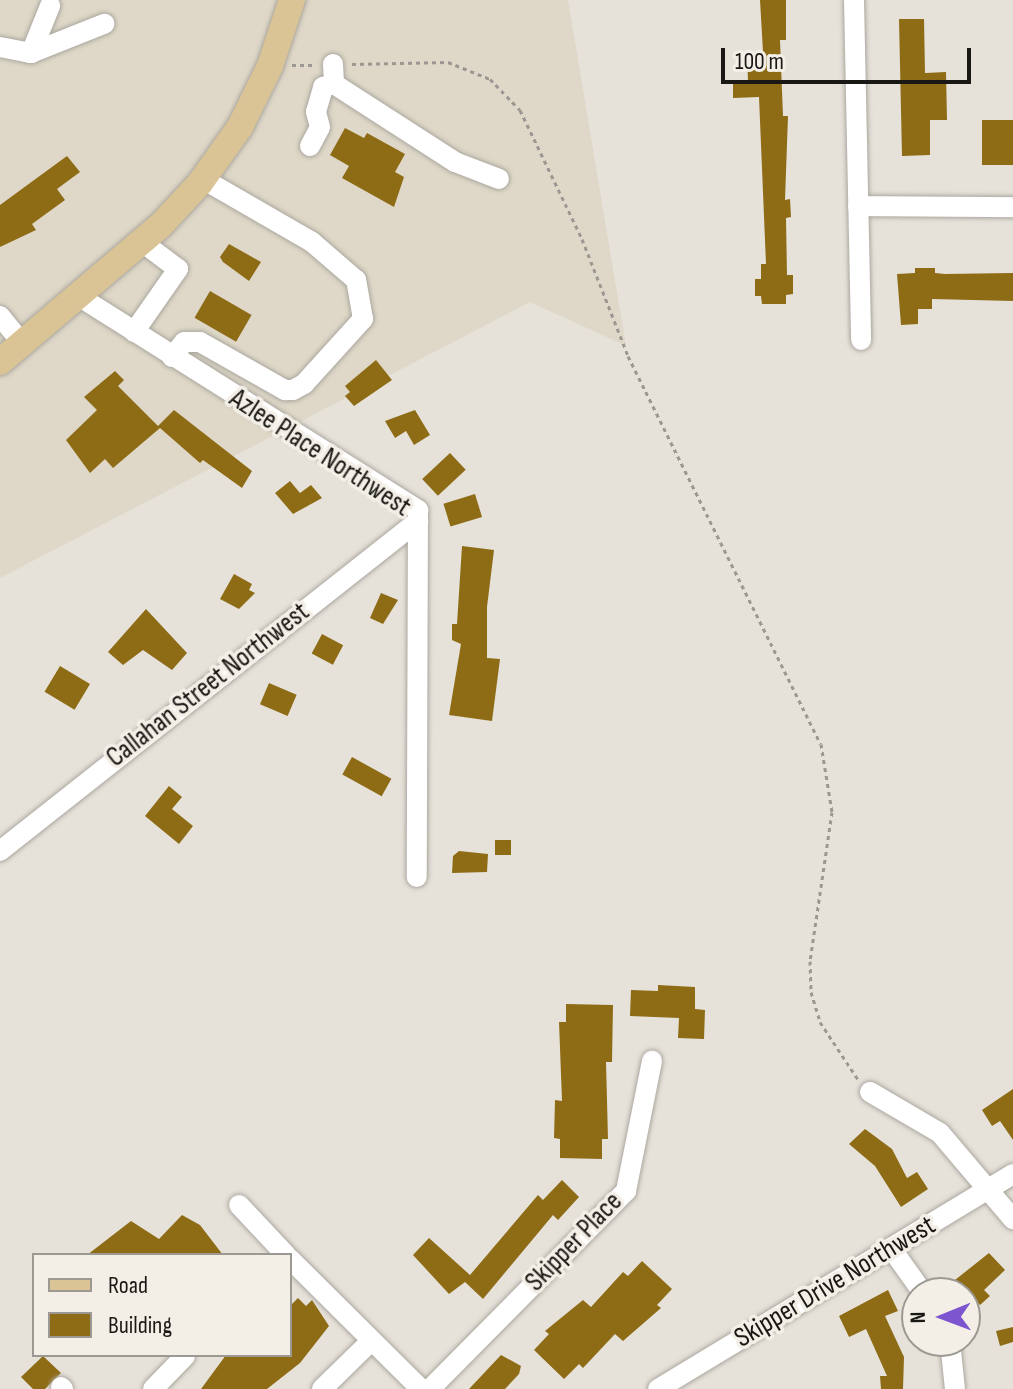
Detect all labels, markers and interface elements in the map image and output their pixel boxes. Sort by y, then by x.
scale bar [725,32,975,82]
text: 100 m [735,47,784,76]
street label: Azlee Place Northwest [223,382,417,524]
street label: Callahan Street Northwest [100,595,316,775]
street label: Skipper Place [519,1185,629,1299]
street label: Skipper Drive Northwest [728,1209,942,1355]
legend [32,1253,292,1357]
text: Road [108,1271,148,1300]
north arrow [901,1277,981,1357]
text: Building [108,1311,172,1340]

